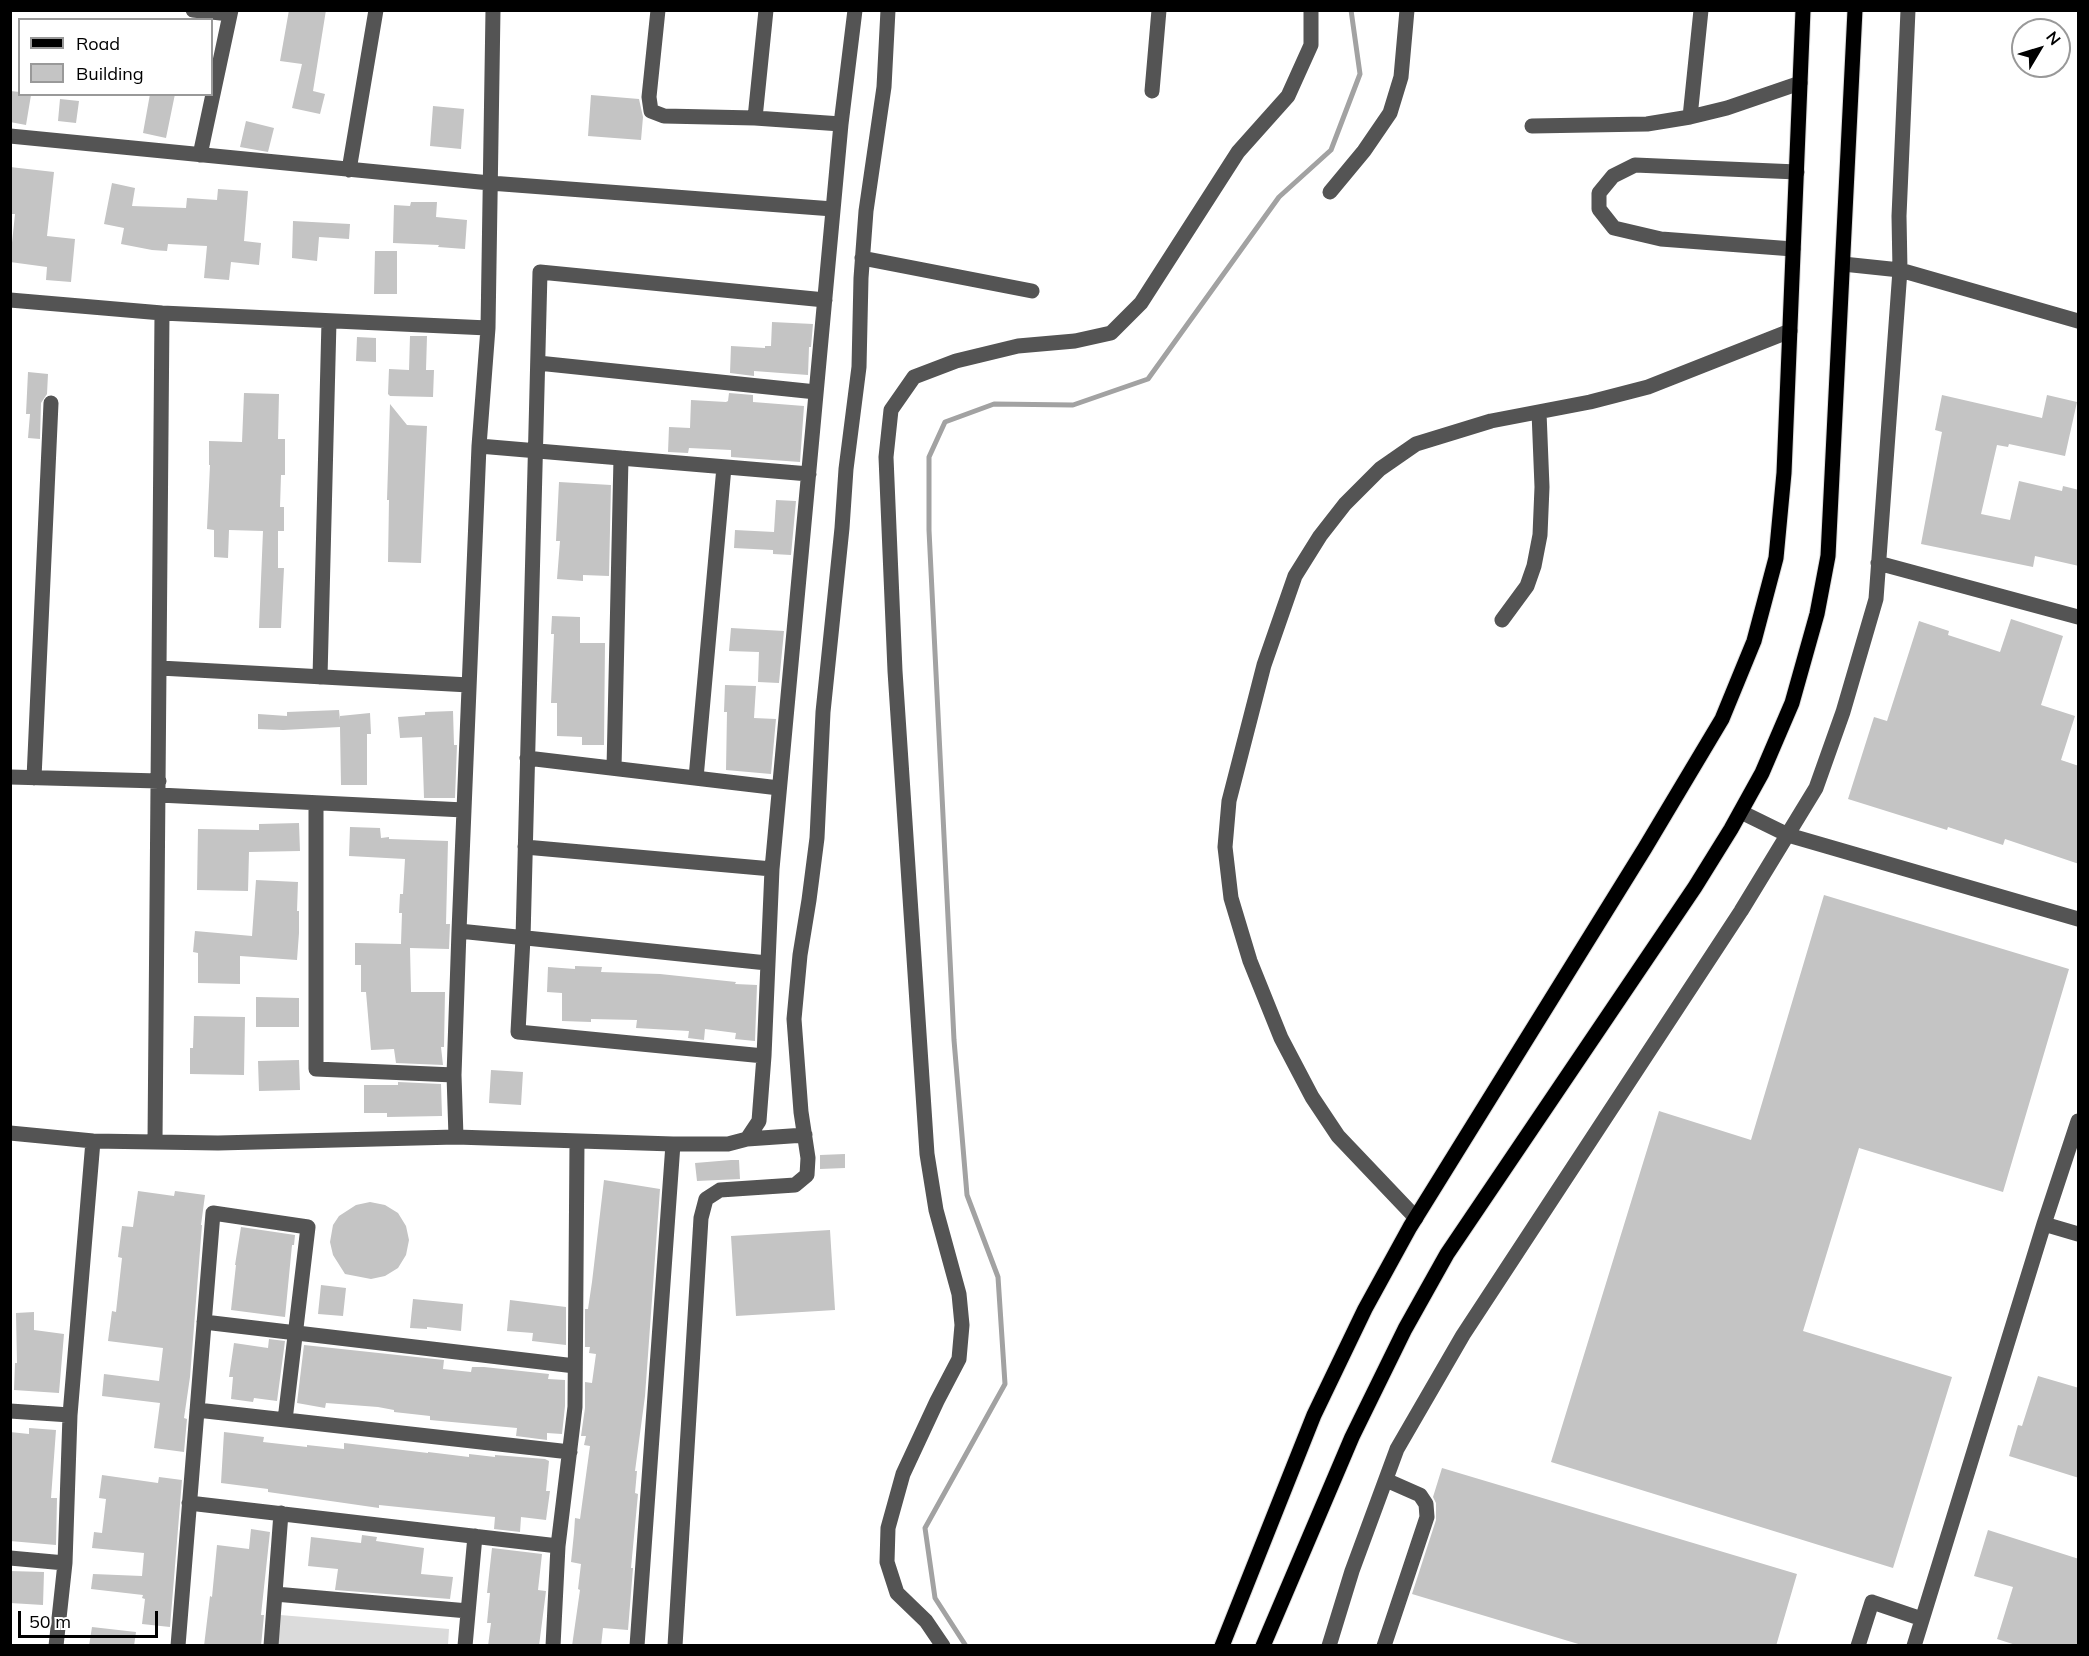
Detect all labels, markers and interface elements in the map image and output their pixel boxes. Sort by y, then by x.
legend [18,18,213,96]
north arrow [2011,18,2071,78]
text: N [2042,27,2065,49]
text: Road [76,32,120,55]
text: Building [76,62,144,85]
scale bar [21,1599,160,1637]
text: 50 m [29,1610,71,1633]

